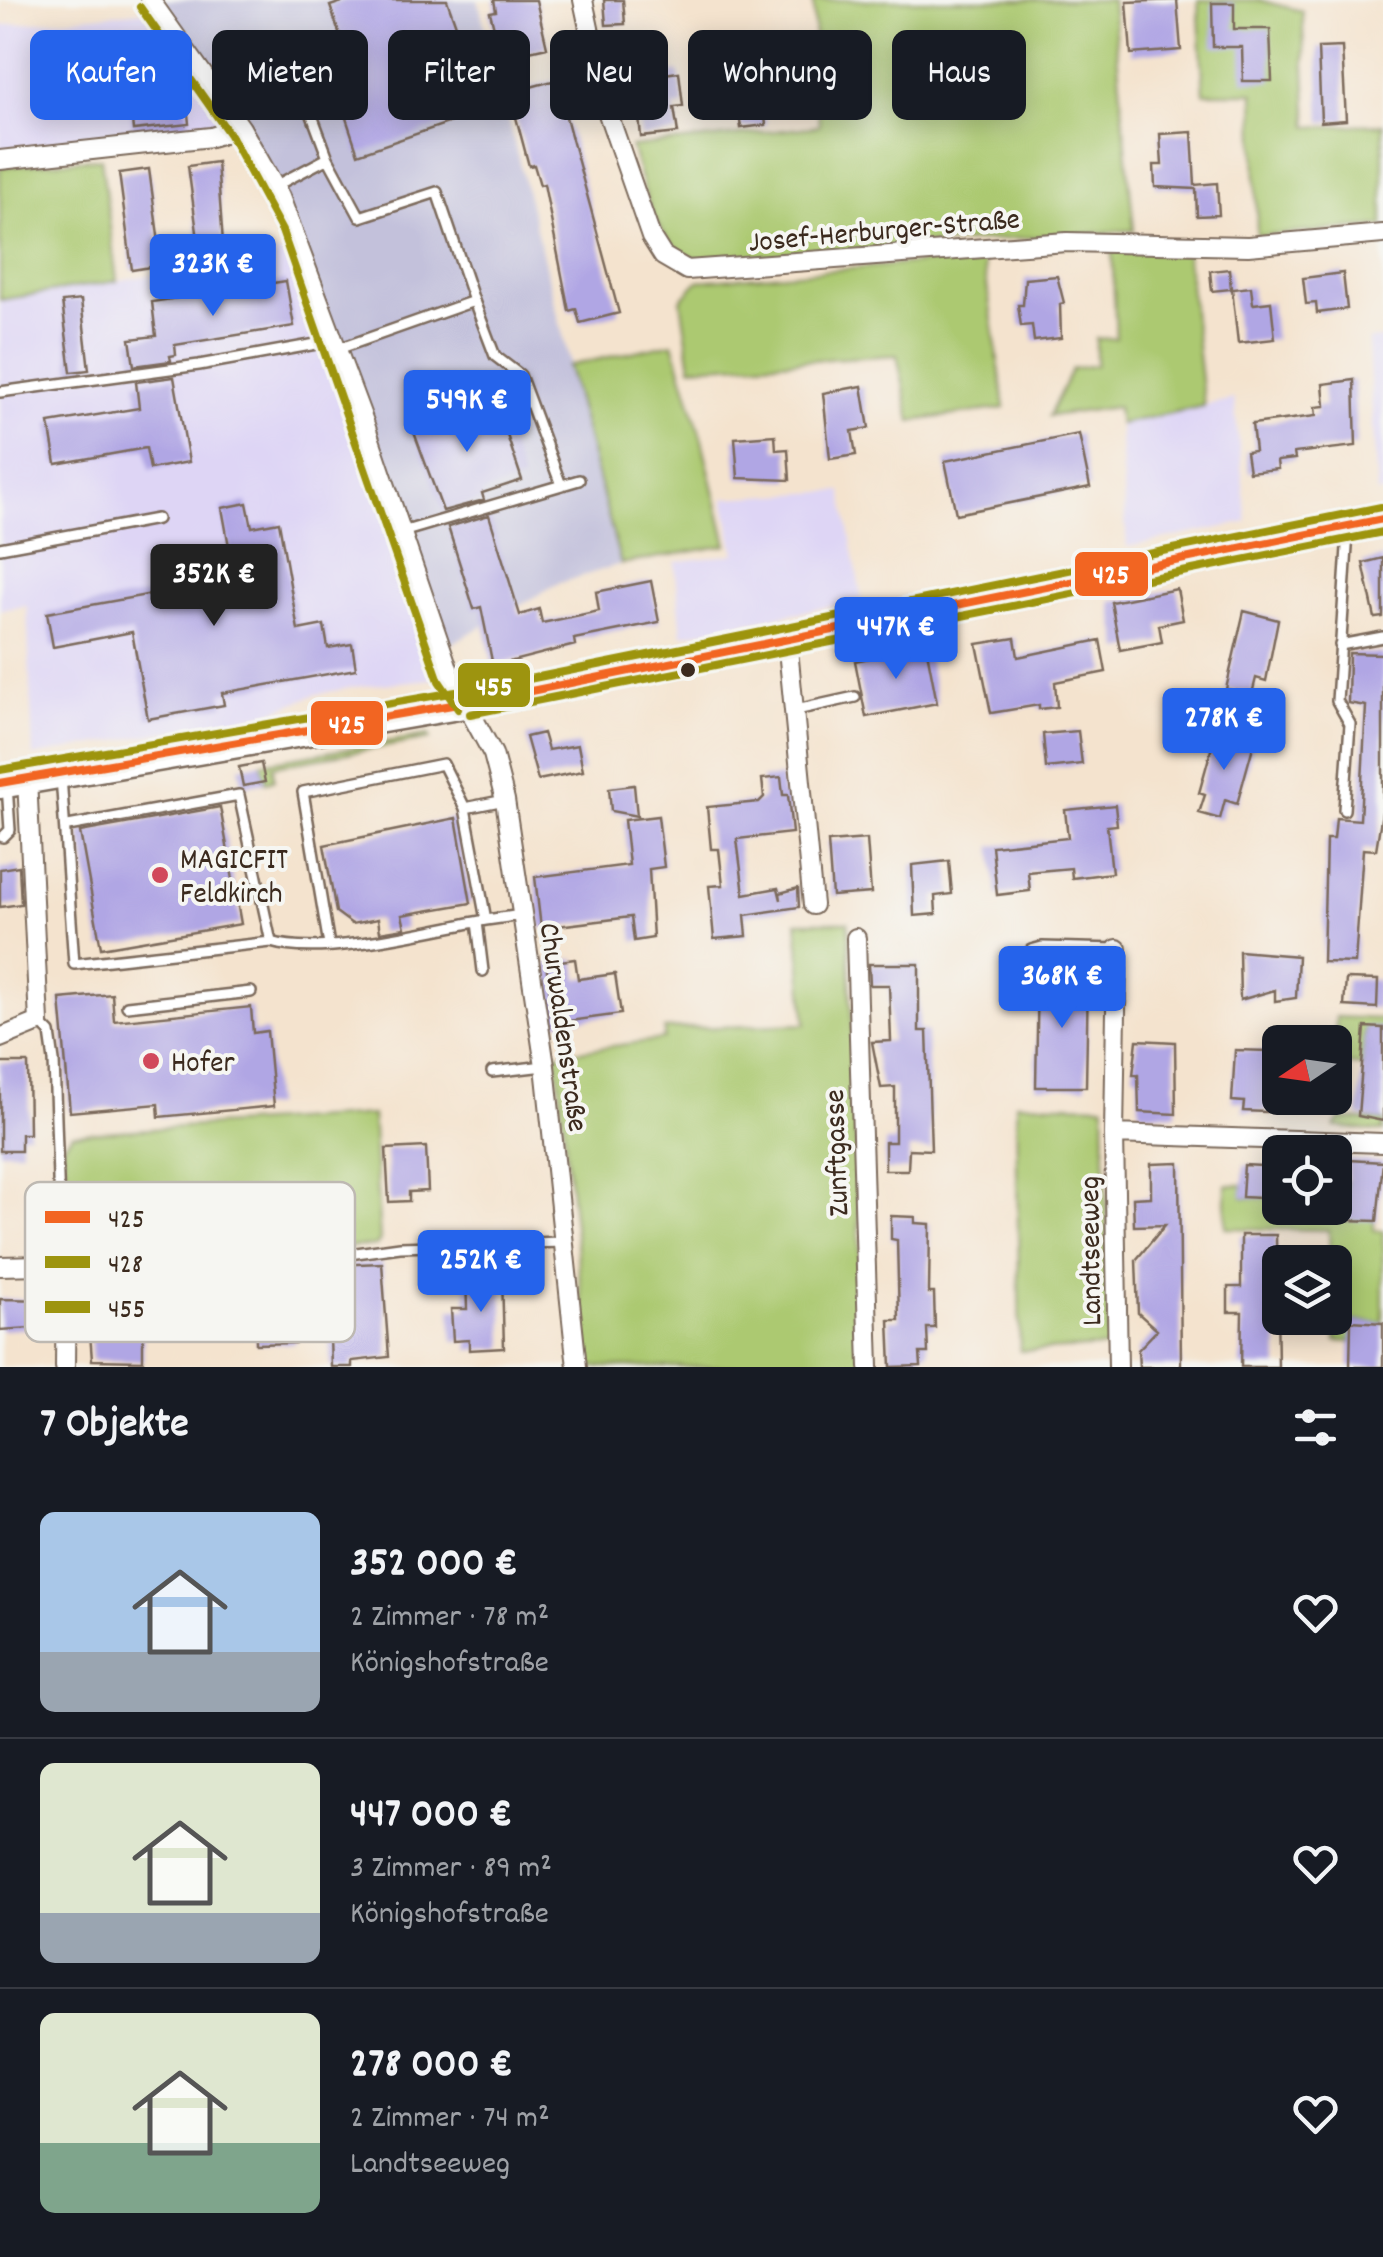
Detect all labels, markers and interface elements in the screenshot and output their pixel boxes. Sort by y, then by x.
chip: Kaufen [30,30,192,120]
chip: Mieten [212,30,368,120]
chip: Filter [388,30,530,120]
chip: Neu [550,30,668,120]
chip: Wohnung [688,30,872,120]
chip: Haus [892,30,1026,120]
street label: Josef-Herburger-Straße [747,200,1022,267]
pin: 323K € [132,234,294,319]
text: 323K € [172,243,254,289]
pin: 549K € [386,370,548,455]
text: 549K € [426,379,508,425]
pin: 352K € [133,544,295,629]
line badge: 425 [1073,550,1150,598]
text: 352K € [173,553,255,599]
text: 425 [1093,558,1129,598]
pin: 447K € [815,597,977,682]
text: 447K € [857,606,935,652]
unlabelled marker [678,660,698,680]
line badge: 455 [456,661,532,709]
text: 455 [475,670,513,710]
pin: 278K € [1143,688,1305,773]
text: 278K € [1184,697,1264,743]
line badge: 425 [309,699,385,747]
text: 425 [329,708,365,748]
place label: MAGICFIT Feldkirch [180,841,288,918]
marker: MAGICFIT Feldkirch [149,864,171,886]
street label: Churwaldenstraße [525,920,596,1135]
pin: 368K € [981,946,1143,1031]
text: 368K € [1021,955,1103,1001]
north arrow [1262,1025,1352,1115]
map controls [1262,1025,1352,1335]
place label: Hofer [171,1044,235,1087]
marker: Hofer [140,1050,162,1072]
street label: Zunftgasse [816,1088,863,1217]
button: locate [1262,1135,1352,1225]
street label: Landtseeweg [1071,1176,1116,1326]
legend [25,1182,355,1342]
text: 425 [108,1202,145,1242]
pin: 252K € [400,1230,562,1315]
text: 252K € [440,1239,522,1285]
button: layers [1262,1245,1352,1335]
text: 428 [108,1247,143,1287]
text: 455 [108,1292,146,1332]
text: 7 Objekte [40,1397,189,1457]
icon: filters [1288,1400,1343,1455]
text: 352 000 € [350,1536,518,1596]
icon: home [120,1552,240,1672]
icon: heart [1288,1585,1343,1640]
text: 2 Zimmer · 78 m² [350,1596,549,1642]
text: Königshofstraße [350,1642,549,1688]
text: 447 000 € [350,1787,512,1847]
icon: home [120,1803,240,1923]
icon: heart [1288,1836,1343,1891]
text: 3 Zimmer · 89 m² [350,1847,552,1893]
text: Königshofstraße [350,1893,549,1939]
text: 278 000 € [350,2037,513,2097]
icon: home [120,2053,240,2173]
icon: heart [1288,2086,1343,2141]
text: 2 Zimmer · 74 m² [350,2097,550,2143]
text: Landtseeweg [350,2143,510,2189]

